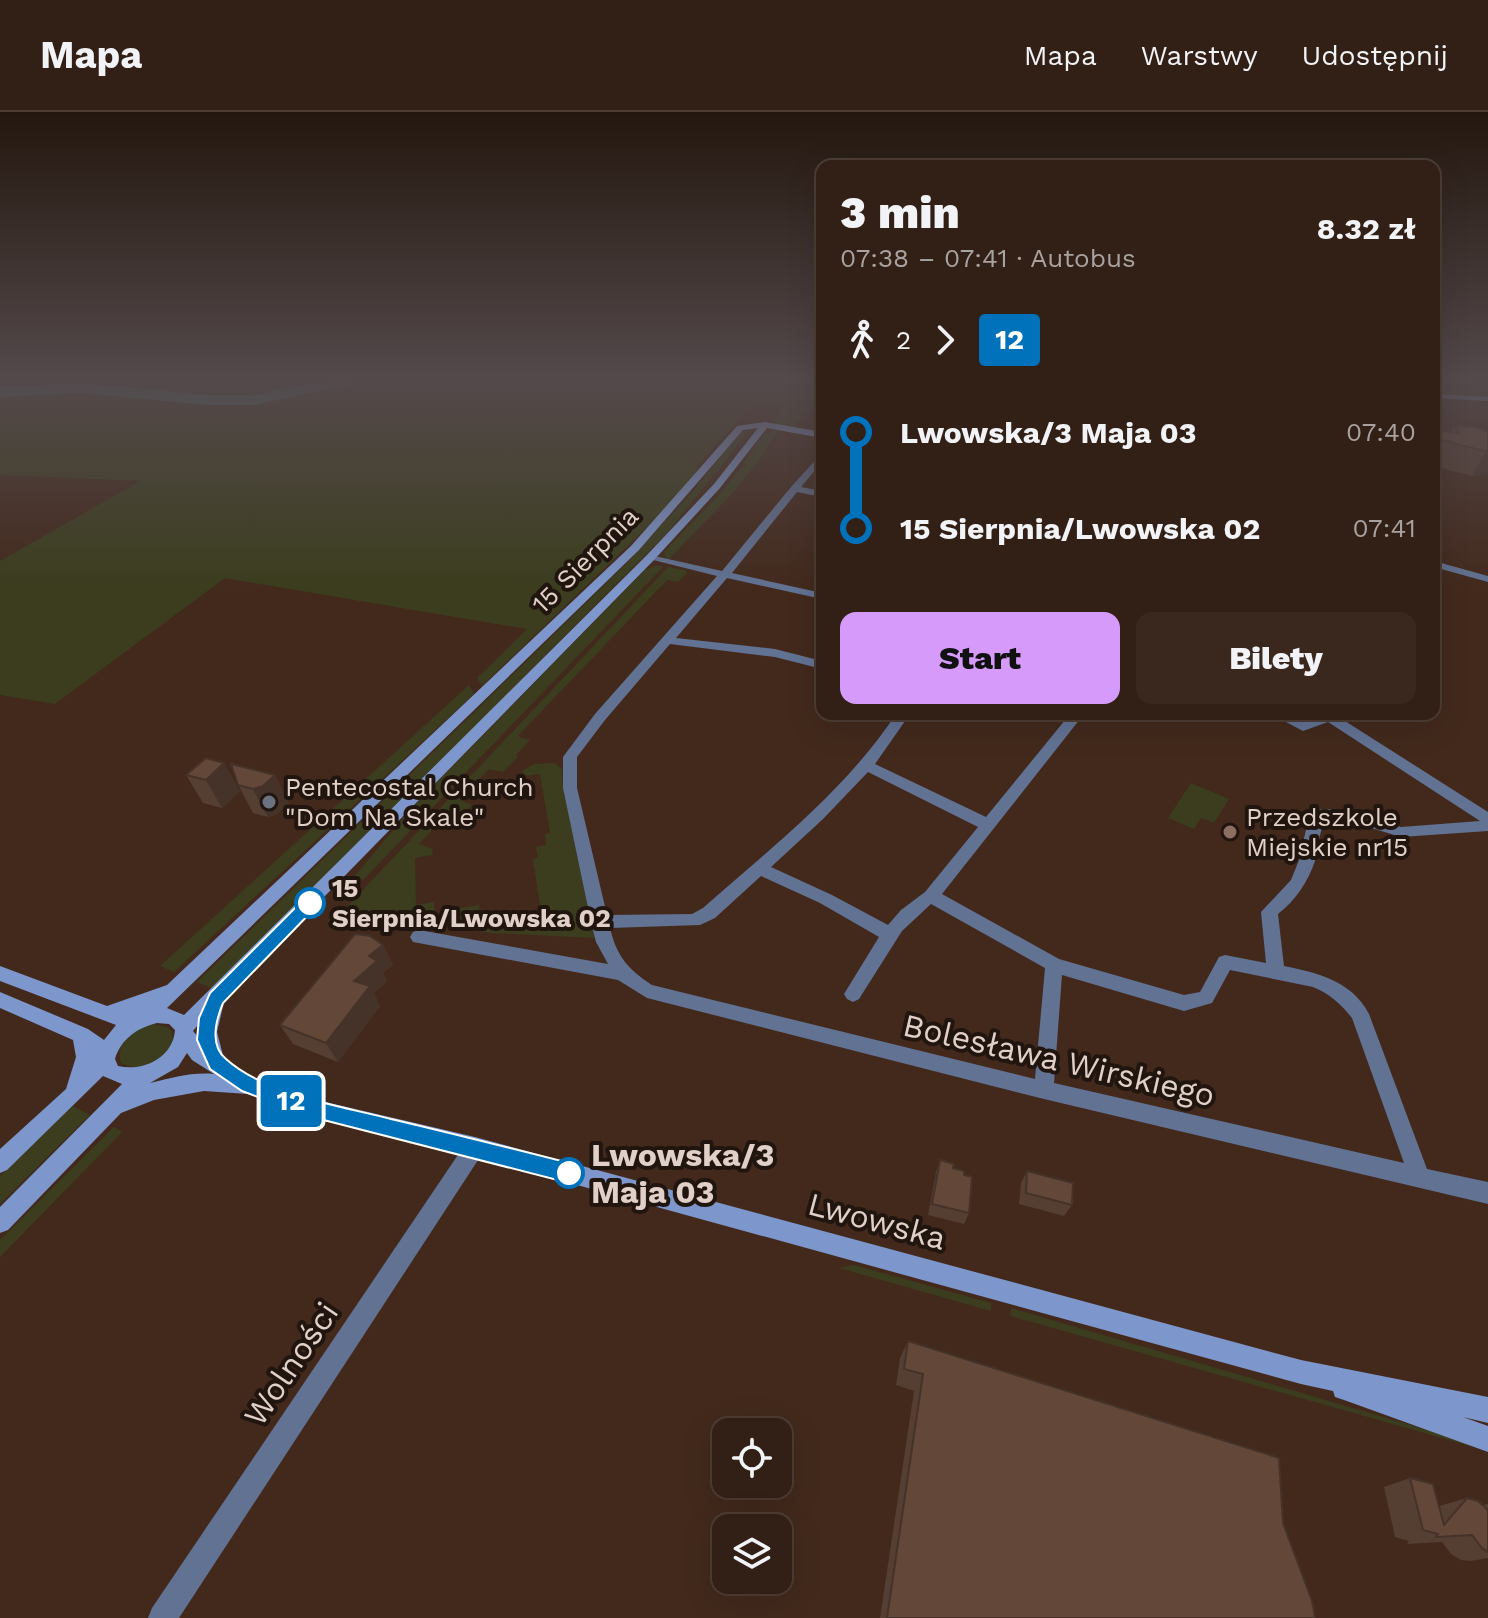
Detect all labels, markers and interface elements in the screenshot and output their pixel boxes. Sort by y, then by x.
text: Mapa [40,33,142,77]
text: Mapa [1024,39,1097,72]
text: Warstwy [1141,39,1258,72]
text: Udostępnij [1302,39,1448,72]
text: 3 min [840,187,960,239]
text: 8.32 zł [1317,211,1416,246]
text: 07:38 – 07:41 · Autobus [840,243,1136,273]
icon: walk [840,318,884,362]
icon: forward [923,318,967,362]
text: 12 [995,323,1024,356]
text: 2 [896,325,911,355]
text: Lwowska/3 Maja 03 [900,415,1196,450]
text: 07:40 [1346,417,1416,447]
street label: 15 Sierpnia [526,501,644,619]
text: 15 Sierpnia/Lwowska 02 [900,511,1261,546]
text: 07:41 [1352,513,1416,543]
button: Start [840,612,1120,704]
button: Bilety [1136,612,1416,704]
place label: Pentecostal Church "Dom Na Skale" [285,772,534,832]
marker: Pentecostal Church "Dom Na Skale" [260,793,278,811]
place label: Przedszkole Miejskie nr15 [1246,802,1408,862]
marker: Przedszkole Miejskie nr15 [1221,823,1239,841]
place label: 15 Sierpnia/Lwowska 02 [332,873,611,933]
marker: 15 Sierpnia/Lwowska 02 [295,888,325,918]
street label: Bolesława Wirskiego [899,1006,1219,1114]
line badge: 12 [255,1075,327,1127]
text: 12 [277,1084,305,1117]
place label: Lwowska/3 Maja 03 [591,1136,774,1211]
marker: Lwowska/3 Maja 03 [554,1158,584,1188]
street label: Lwowska [804,1184,950,1258]
street label: Wolności [236,1295,346,1433]
map controls [712,1418,792,1594]
button: locate [712,1418,792,1498]
button: layers [712,1514,792,1594]

